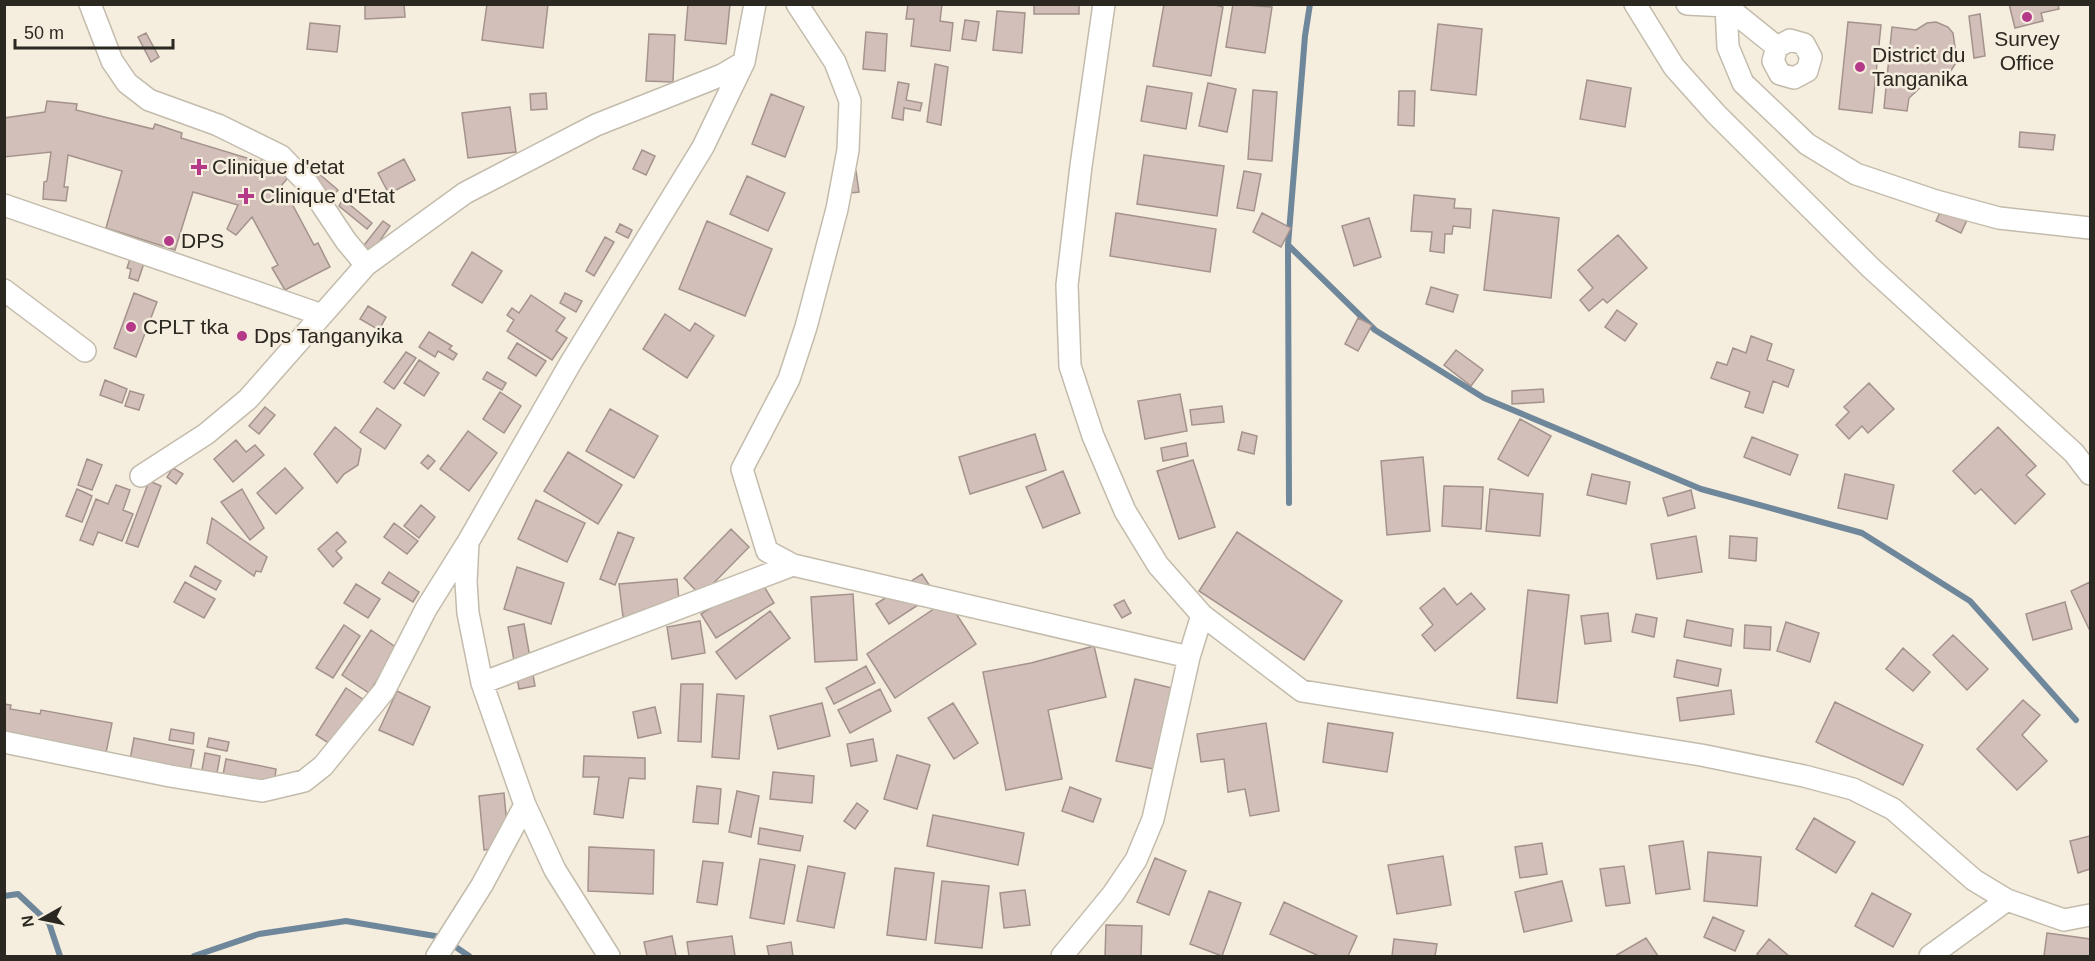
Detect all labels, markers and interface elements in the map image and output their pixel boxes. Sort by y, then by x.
marker: Survey Office [2020,10,2034,24]
scale bar [15,12,172,50]
text: 50 m [24,23,64,43]
place label: Survey Office [1994,27,2060,74]
place label: District du Tanganika [1872,43,1968,90]
marker: District du Tanganika [1853,60,1867,74]
place label: Clinique d'etat [212,155,345,178]
marker: Clinique d'etat [190,158,208,176]
place label: Clinique d'Etat [260,184,395,207]
marker: Clinique d'Etat [237,187,255,205]
place label: DPS [181,229,224,252]
marker: DPS [162,234,176,248]
place label: CPLT tka [143,315,229,338]
marker: CPLT tka [124,320,138,334]
place label: Dps Tanganyika [254,324,403,347]
marker: Dps Tanganyika [235,329,249,343]
north arrow [12,889,72,949]
text: N [18,914,37,928]

